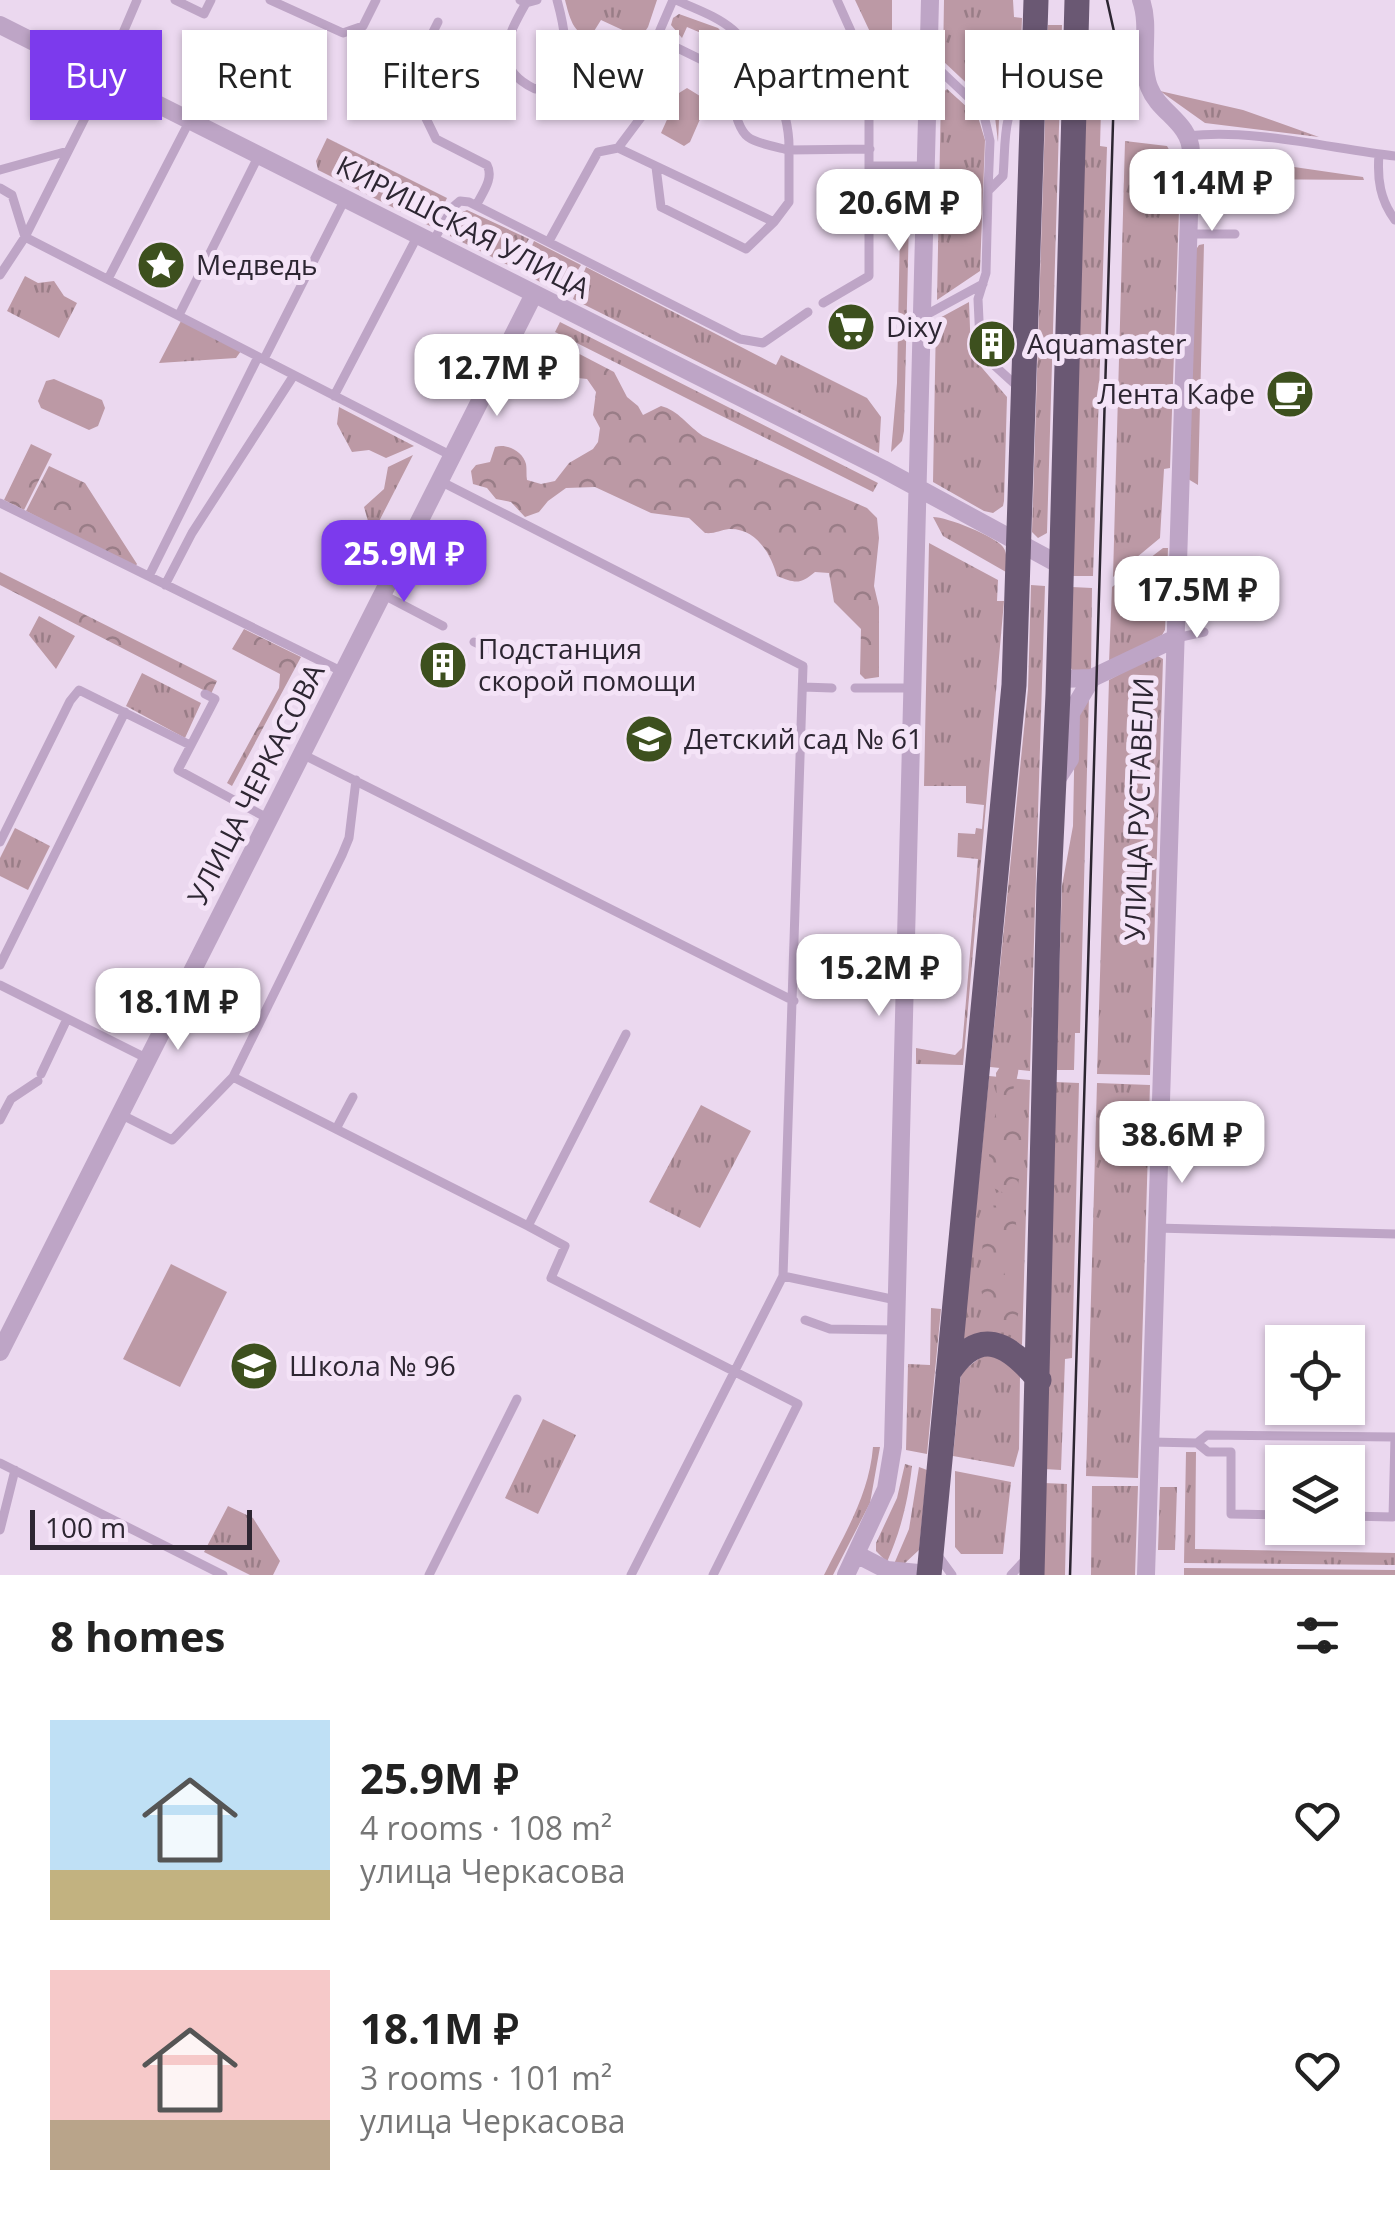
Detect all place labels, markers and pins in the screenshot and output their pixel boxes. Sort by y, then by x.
pin: 11.4M ₽ [1120,149,1304,234]
pin: 20.6M ₽ [807,169,991,254]
place icon: Медведь [135,239,187,291]
place label: Медведь [196,245,317,283]
supermarket icon: Dixy [825,301,877,353]
place label: Dixy [886,307,943,345]
building icon: Aquamaster [966,318,1018,370]
place label: Aquamaster [1027,324,1187,362]
pin: 12.7M ₽ [405,334,589,419]
cafe icon: Лента Кафе [1264,368,1316,420]
place label: Лента Кафе [1097,374,1255,412]
pin: 25.9M ₽ [312,520,496,605]
pin: 17.5M ₽ [1105,556,1289,641]
place label: Подстанция скорой помощи [478,629,696,699]
building icon: Подстанция скорой помощи [417,639,469,691]
school or university icon: Детский сад № 61 [623,713,675,765]
place label: Детский сад № 61 [684,719,923,757]
pin: 15.2M ₽ [787,934,971,1019]
pin: 18.1M ₽ [86,968,270,1053]
pin: 38.6M ₽ [1090,1101,1274,1186]
school or university icon: Школа № 96 [228,1340,280,1392]
place label: Школа № 96 [289,1346,456,1384]

